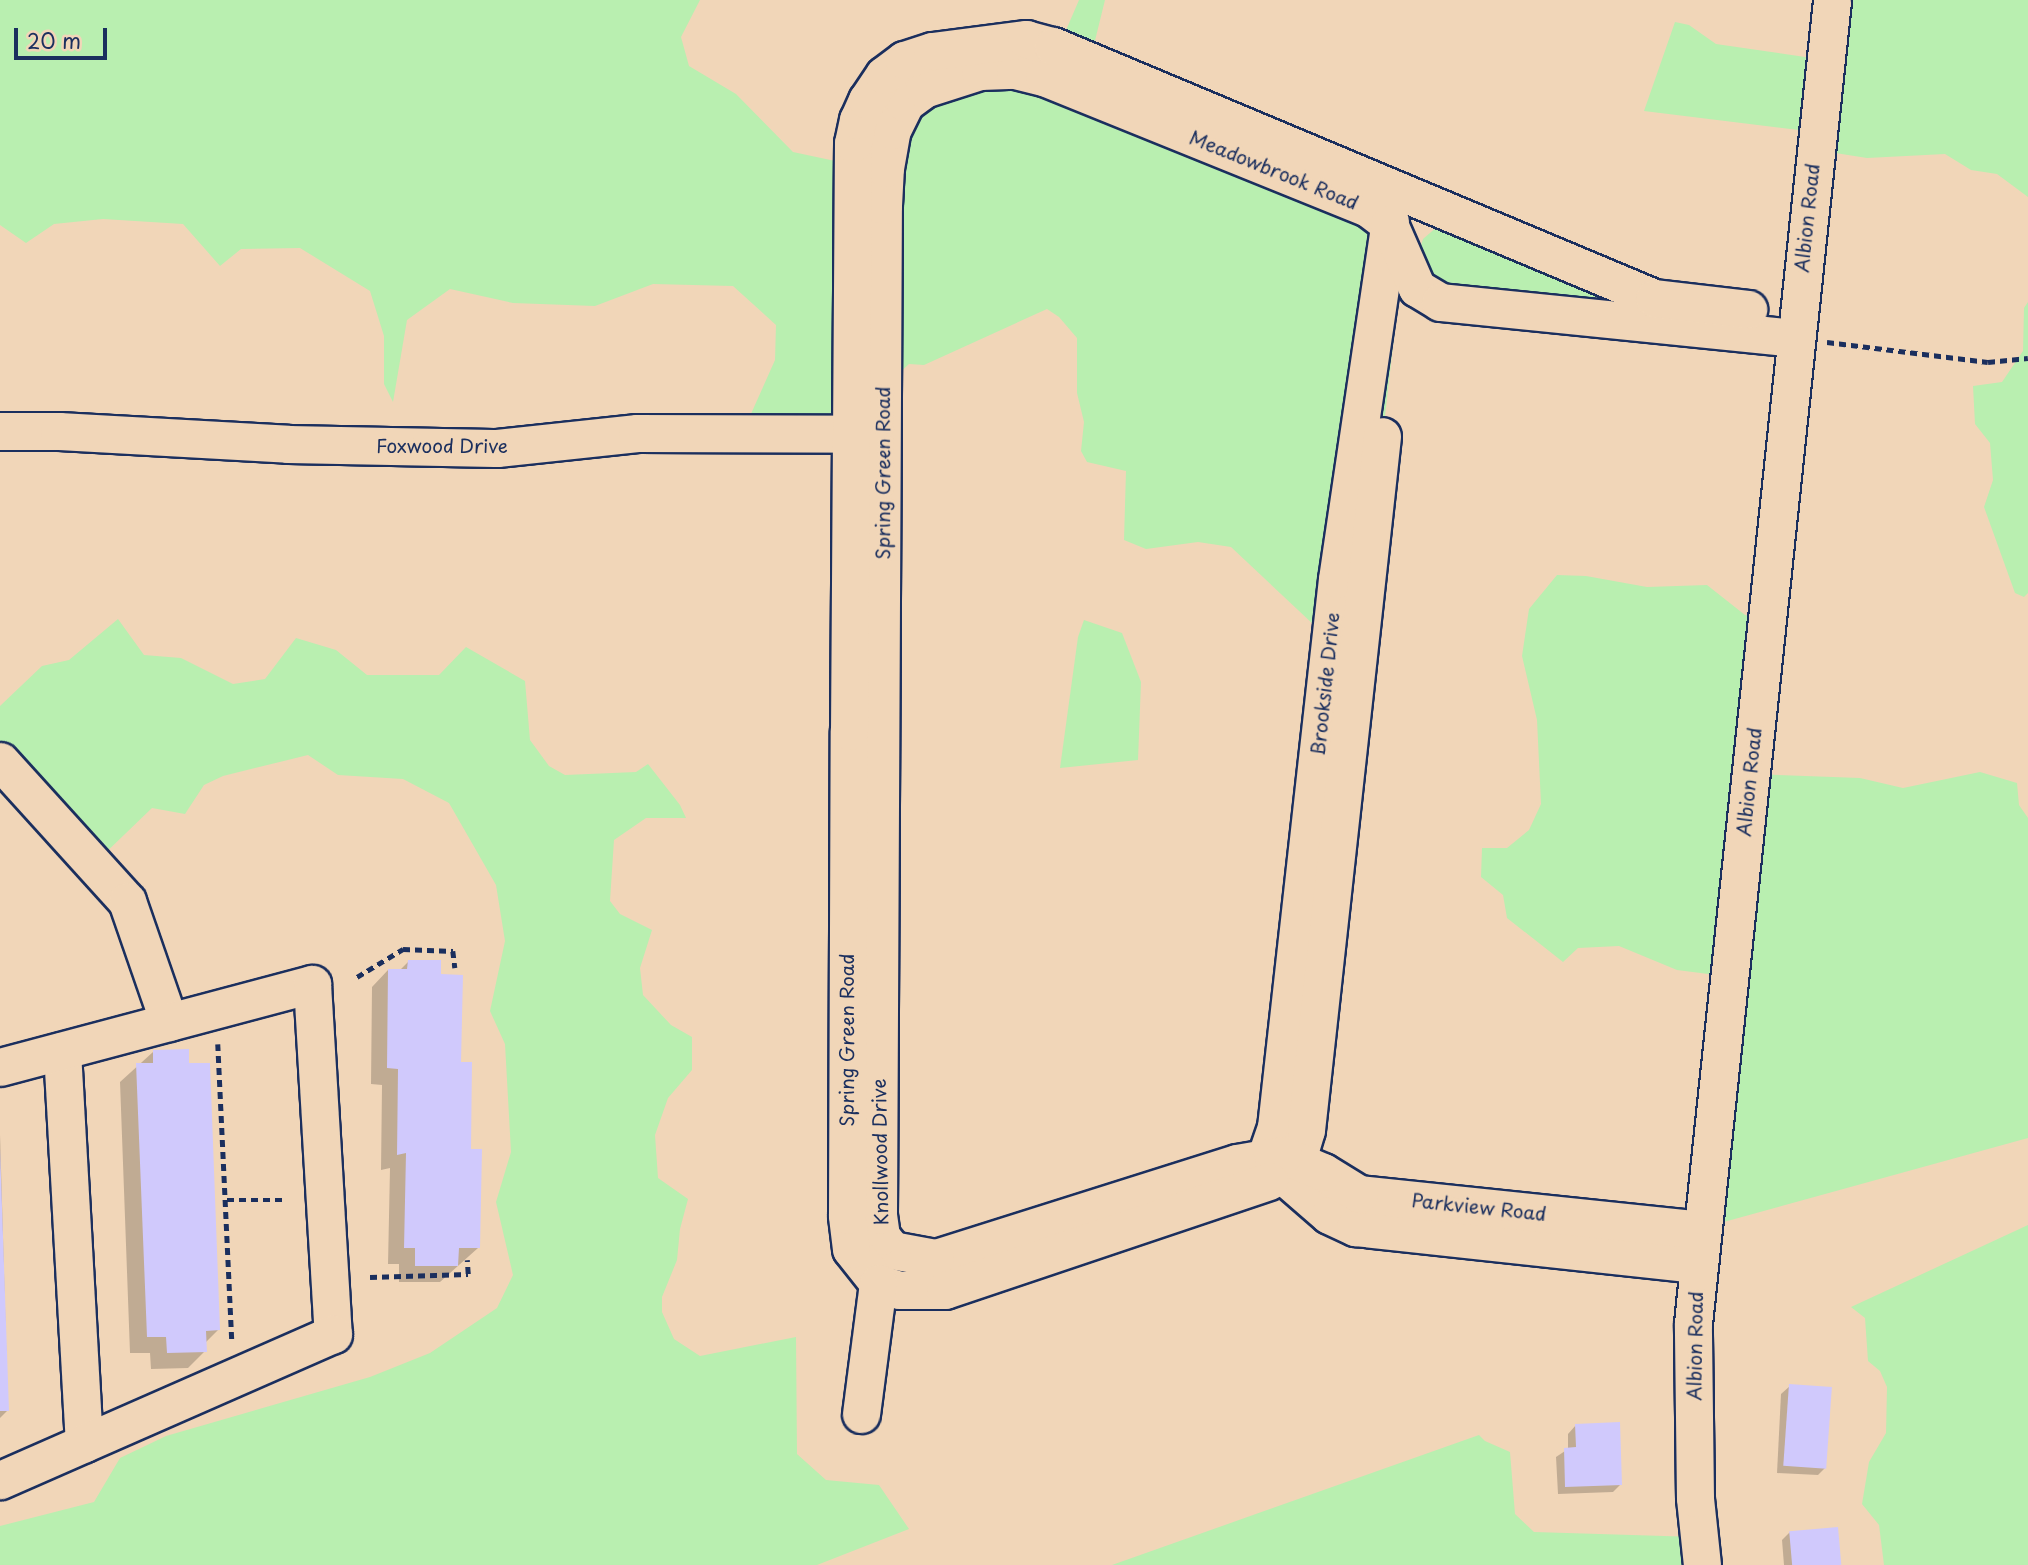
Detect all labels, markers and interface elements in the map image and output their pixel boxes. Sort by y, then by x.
scale bar [18,14,110,58]
text: 20 m [27,24,81,56]
street label: Meadowbrook Road [1186,126,1362,214]
street label: Albion Road [1790,162,1824,274]
street label: Spring Green Road [872,385,894,561]
street label: Foxwood Drive [376,435,508,457]
street label: Brookside Drive [1306,611,1344,757]
street label: Albion Road [1732,726,1766,838]
street label: Spring Green Road [836,952,858,1128]
street label: Knollwood Drive [867,1078,893,1226]
street label: Parkview Road [1411,1189,1547,1225]
street label: Albion Road [1683,1291,1707,1401]

